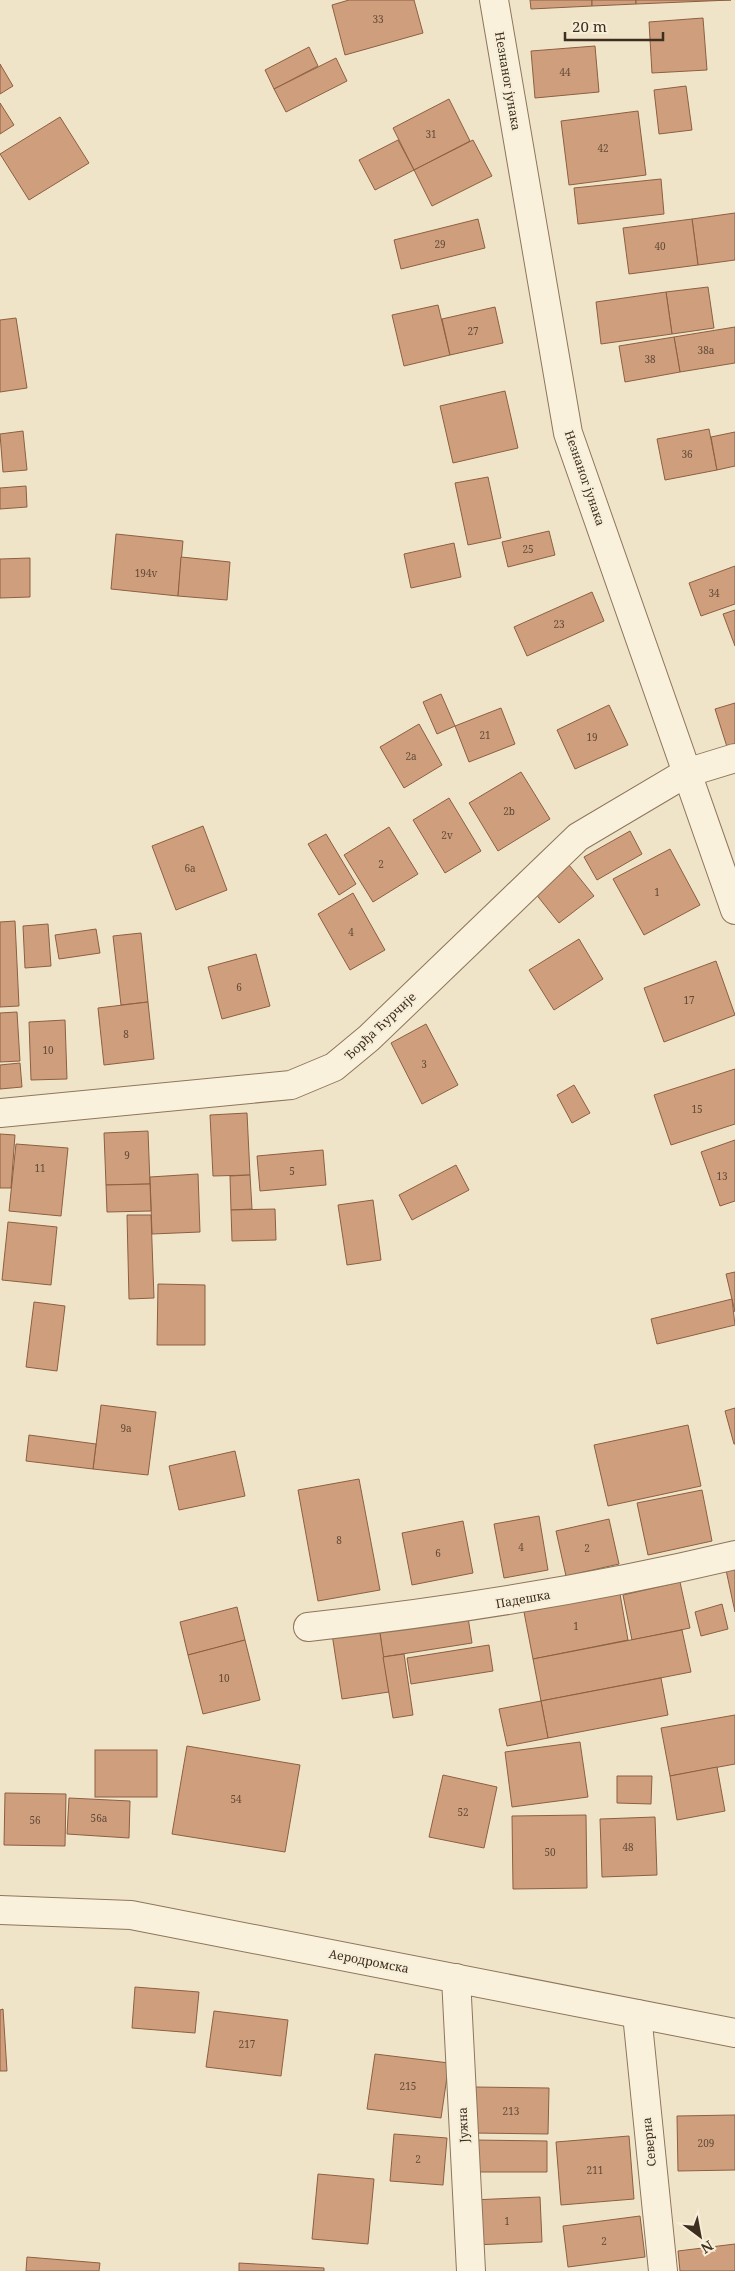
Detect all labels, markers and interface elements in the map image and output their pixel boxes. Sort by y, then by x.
scale bar [565,10,662,42]
house number: 33 [372,12,384,26]
text: 20 m [572,16,607,36]
street label: Незнаног јунака [491,30,525,132]
house number: 44 [559,65,571,79]
house number: 31 [425,127,437,141]
house number: 42 [597,141,609,155]
house number: 29 [434,237,446,251]
house number: 40 [654,239,666,253]
house number: 27 [467,324,479,338]
house number: 38a [698,343,715,357]
house number: 38 [644,352,656,366]
street label: Незнаног јунака [561,428,609,528]
house number: 36 [681,447,693,461]
house number: 25 [522,542,534,556]
house number: 194v [135,566,157,580]
house number: 34 [708,586,720,600]
house number: 23 [553,617,565,631]
house number: 21 [479,728,491,742]
house number: 19 [586,730,598,744]
house number: 2a [405,749,417,763]
house number: 2b [503,804,515,818]
house number: 2v [441,828,453,842]
house number: 2 [378,857,384,871]
house number: 6a [184,861,196,875]
house number: 1 [654,885,660,899]
house number: 4 [348,925,354,939]
house number: 6 [236,980,242,994]
street label: Ђорђа Ћурчије [341,988,419,1064]
house number: 17 [683,993,695,1007]
house number: 8 [123,1027,129,1041]
house number: 10 [42,1043,54,1057]
house number: 3 [421,1057,427,1071]
house number: 15 [691,1102,703,1116]
house number: 9 [124,1148,130,1162]
house number: 11 [34,1161,46,1175]
house number: 5 [289,1164,295,1178]
house number: 13 [716,1169,728,1183]
house number: 9a [120,1421,132,1435]
house number: 8 [336,1533,342,1547]
house number: 4 [518,1540,524,1554]
house number: 2 [584,1541,590,1555]
house number: 6 [435,1546,441,1560]
street label: Падешка [494,1586,552,1612]
house number: 1 [573,1619,579,1633]
house number: 10 [218,1671,230,1685]
house number: 54 [230,1792,242,1806]
house number: 52 [457,1805,469,1819]
house number: 56a [91,1811,108,1825]
house number: 56 [29,1813,41,1827]
house number: 48 [622,1840,634,1854]
house number: 50 [544,1845,556,1859]
street label: Аеродромска [328,1945,411,1977]
house number: 217 [239,2037,256,2051]
house number: 215 [400,2079,416,2093]
house number: 213 [503,2104,520,2118]
street label: Јужна [454,2107,472,2144]
street label: Северна [638,2116,660,2167]
house number: 209 [698,2136,714,2150]
house number: 2 [415,2152,421,2166]
house number: 211 [587,2163,603,2177]
north arrow [675,2211,725,2261]
house number: 1 [504,2214,510,2228]
house number: 2 [601,2234,607,2248]
text: N [697,2236,717,2258]

